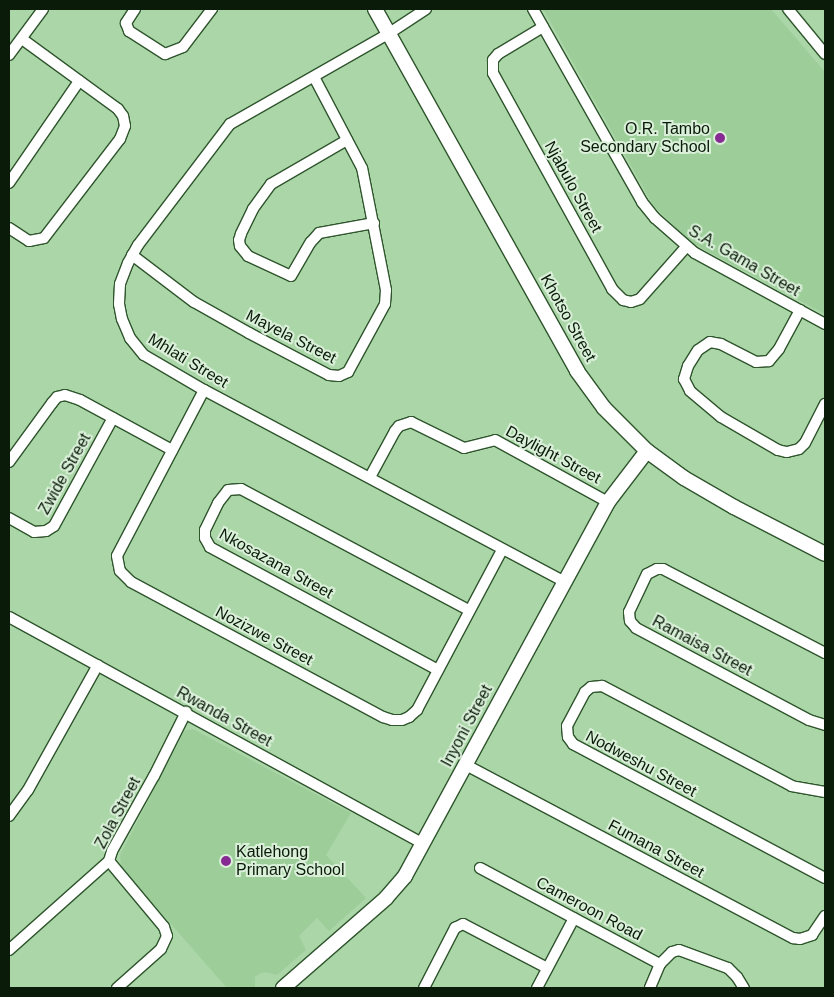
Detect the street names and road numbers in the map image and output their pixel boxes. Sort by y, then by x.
street label: Njabulo Street [540,138,606,236]
street label: S.A. Gama Street [685,221,803,301]
street label: Khotso Street [536,271,600,365]
street label: Mayela Street [243,306,339,368]
street label: Mhlati Street [145,330,231,392]
street label: Daylight Street [502,422,604,488]
street label: Zwide Street [35,430,95,518]
street label: Nkosazana Street [216,525,336,603]
street label: Nozizwe Street [212,602,316,670]
street label: Ramaisa Street [649,612,755,680]
street label: Inyoni Street [437,682,497,770]
street label: Rwanda Street [173,683,275,751]
street label: Nodweshu Street [582,727,700,801]
street label: Zola Street [91,774,145,852]
street label: Fumana Street [605,816,707,882]
street label: Cameroon Road [533,873,645,945]

